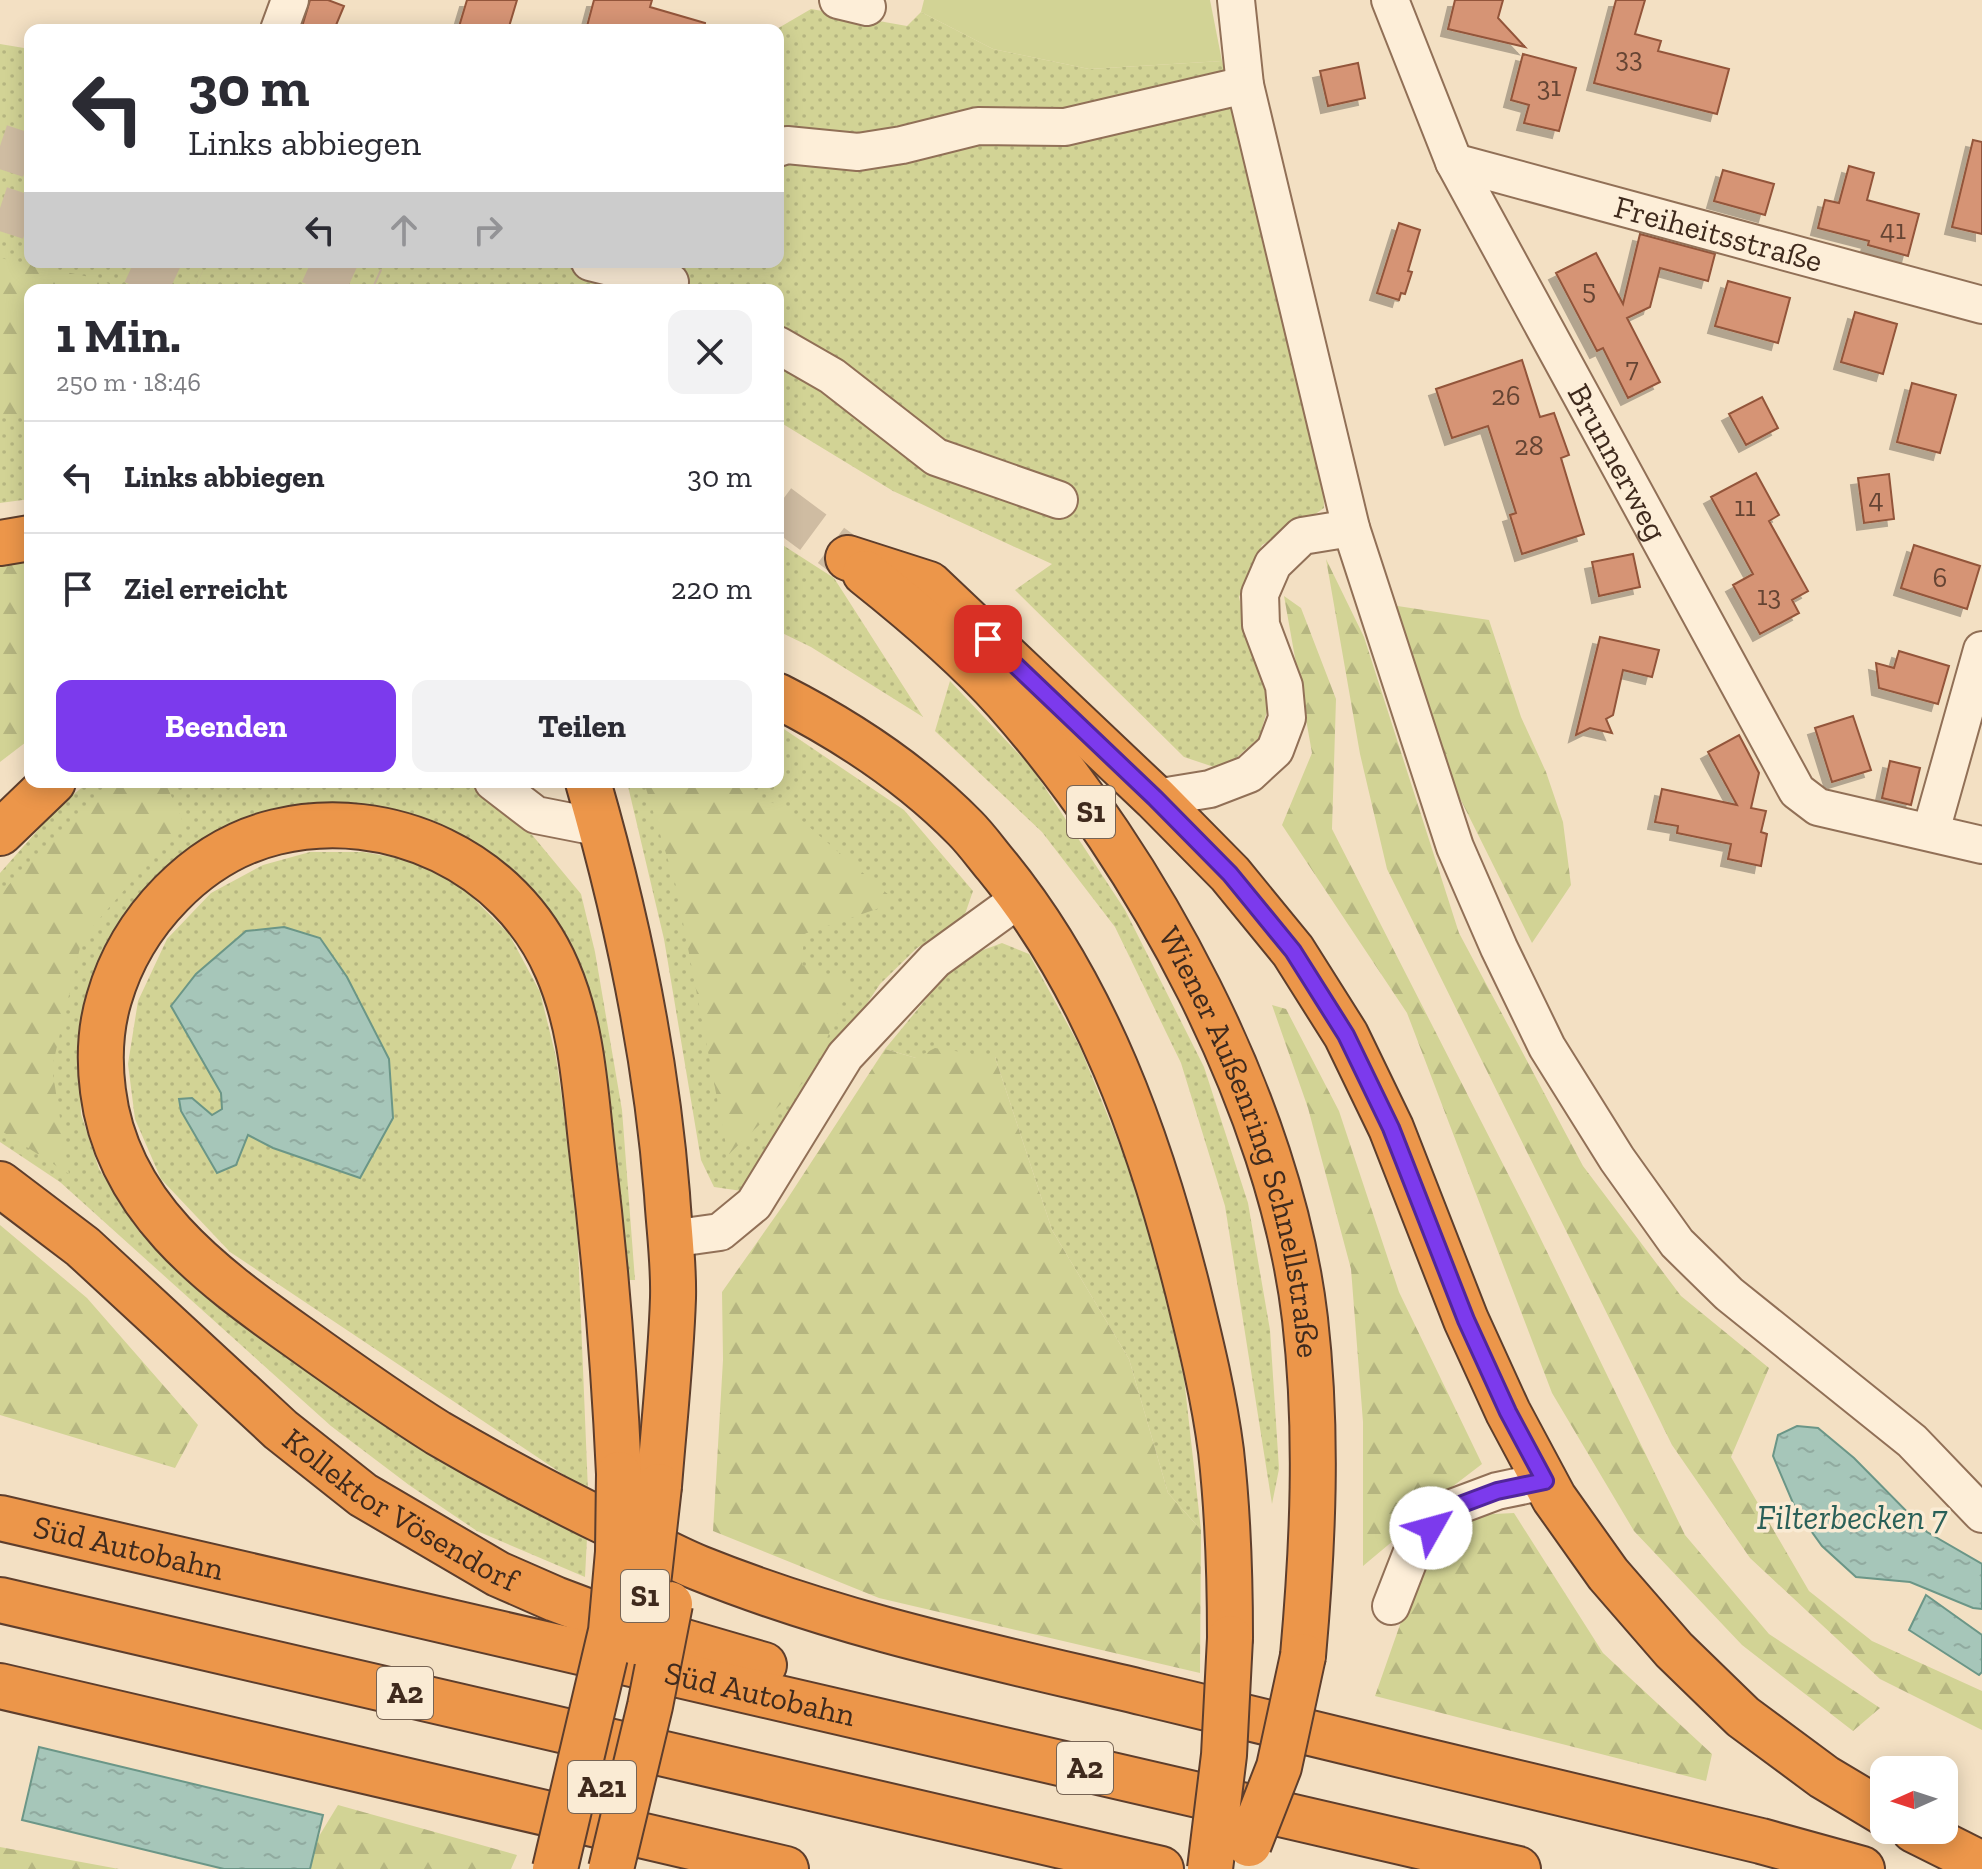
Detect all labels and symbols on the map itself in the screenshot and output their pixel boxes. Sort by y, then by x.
house number: 33 [1615,41,1643,74]
house number: 31 [1537,70,1561,103]
street label: Freiheitsstraße [1610,187,1827,280]
house number: 41 [1880,213,1906,246]
house number: 5 [1582,273,1596,306]
house number: 7 [1625,351,1639,384]
street label: Brunnerweg [1560,377,1676,547]
house number: 26 [1491,379,1521,412]
house number: 28 [1514,429,1544,462]
house number: 4 [1868,482,1884,515]
house number: 11 [1734,490,1756,523]
house number: 6 [1933,561,1947,594]
house number: 13 [1757,579,1781,612]
pin [954,605,1022,673]
road number: S1 [1067,786,1115,838]
street label: Wiener Außenring Schnellstraße [1150,920,1328,1359]
street label: Kollektor Vösendorf [275,1420,526,1600]
position arrow [1389,1486,1473,1570]
water label: Filterbecken 7 [1757,1497,1948,1538]
street label: Süd Autobahn [30,1507,228,1588]
road number: S1 [621,1570,669,1622]
street label: Süd Autobahn [661,1653,859,1734]
road number: A2 [377,1667,433,1719]
road number: A2 [1057,1742,1113,1794]
north arrow [1870,1756,1958,1844]
road number: A21 [568,1761,636,1813]

